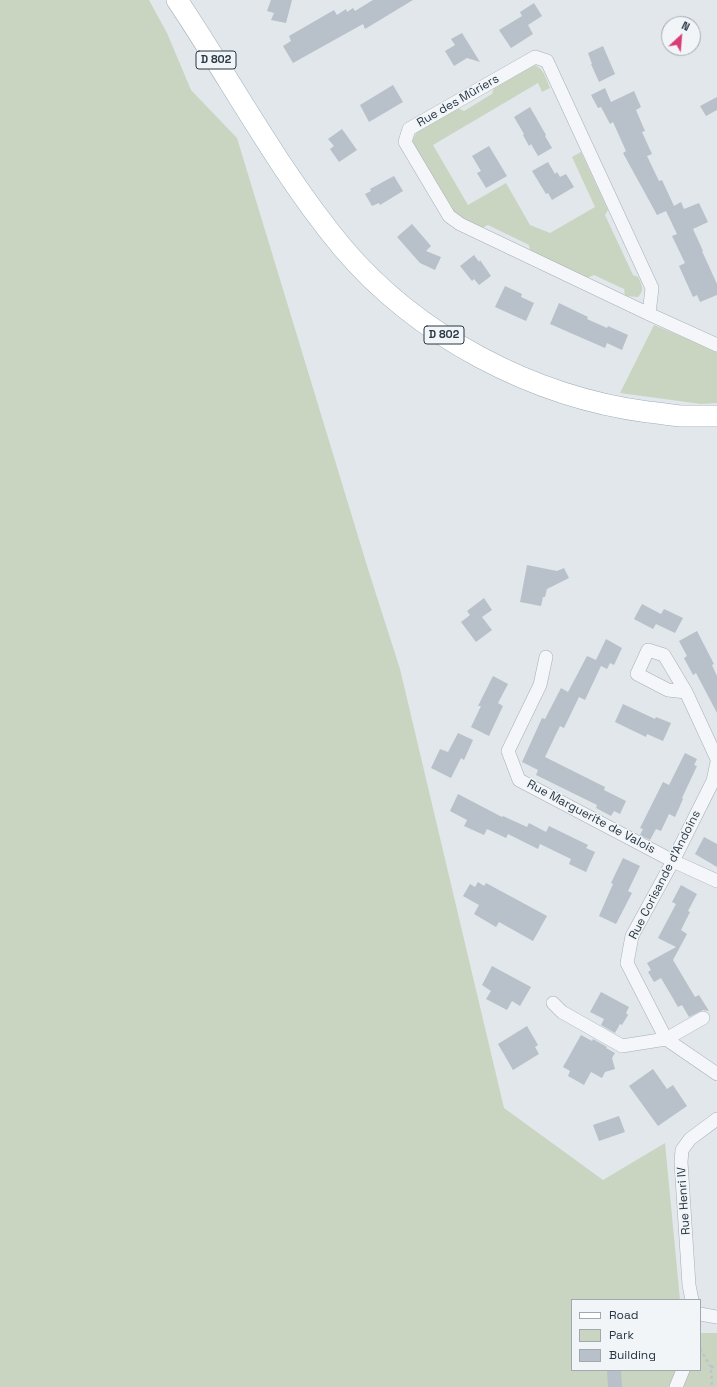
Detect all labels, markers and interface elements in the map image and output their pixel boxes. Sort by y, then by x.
north arrow [661,16,701,56]
text: N [679,18,692,34]
road number: D 802 [196,51,236,69]
street label: Rue des Mûriers [414,72,502,130]
road number: D 802 [424,326,464,344]
street label: Rue Marguerite de Valois [524,777,658,857]
street label: Rue Corisande d'Andoins [626,808,704,942]
street label: Rue Henri IV [674,1166,694,1236]
legend [571,1299,701,1371]
text: Road [609,1307,638,1323]
text: Park [609,1327,634,1343]
text: Building [609,1347,656,1363]

